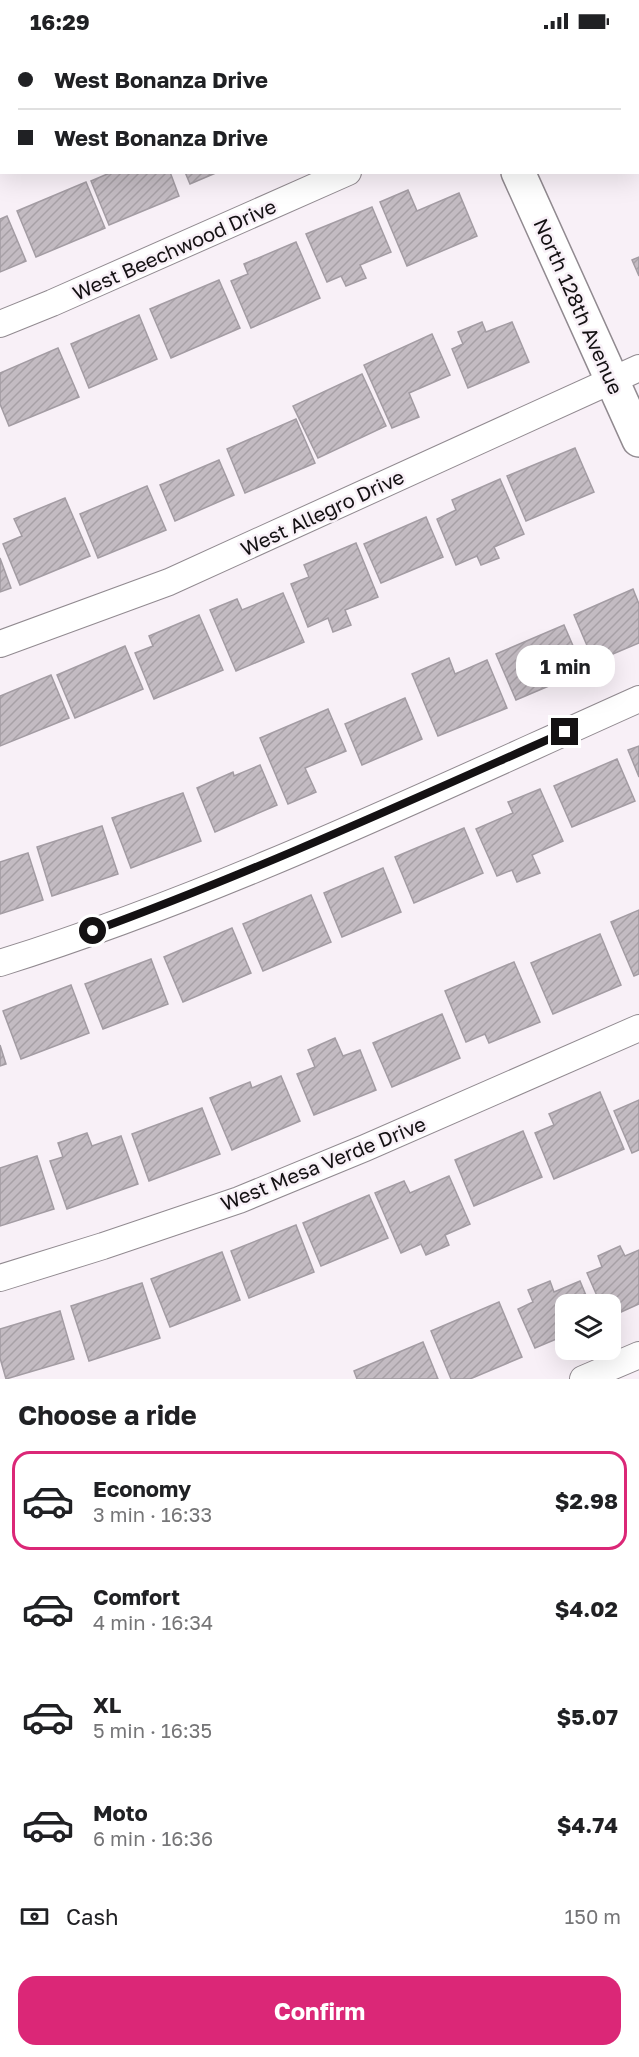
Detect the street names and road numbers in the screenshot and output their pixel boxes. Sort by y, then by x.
street label: West Beechwood Drive [69,193,279,305]
street label: North 128th Avenue [529,214,629,398]
street label: West Allegro Drive [237,464,407,560]
street label: West Mesa Verde Drive [217,1111,429,1215]

